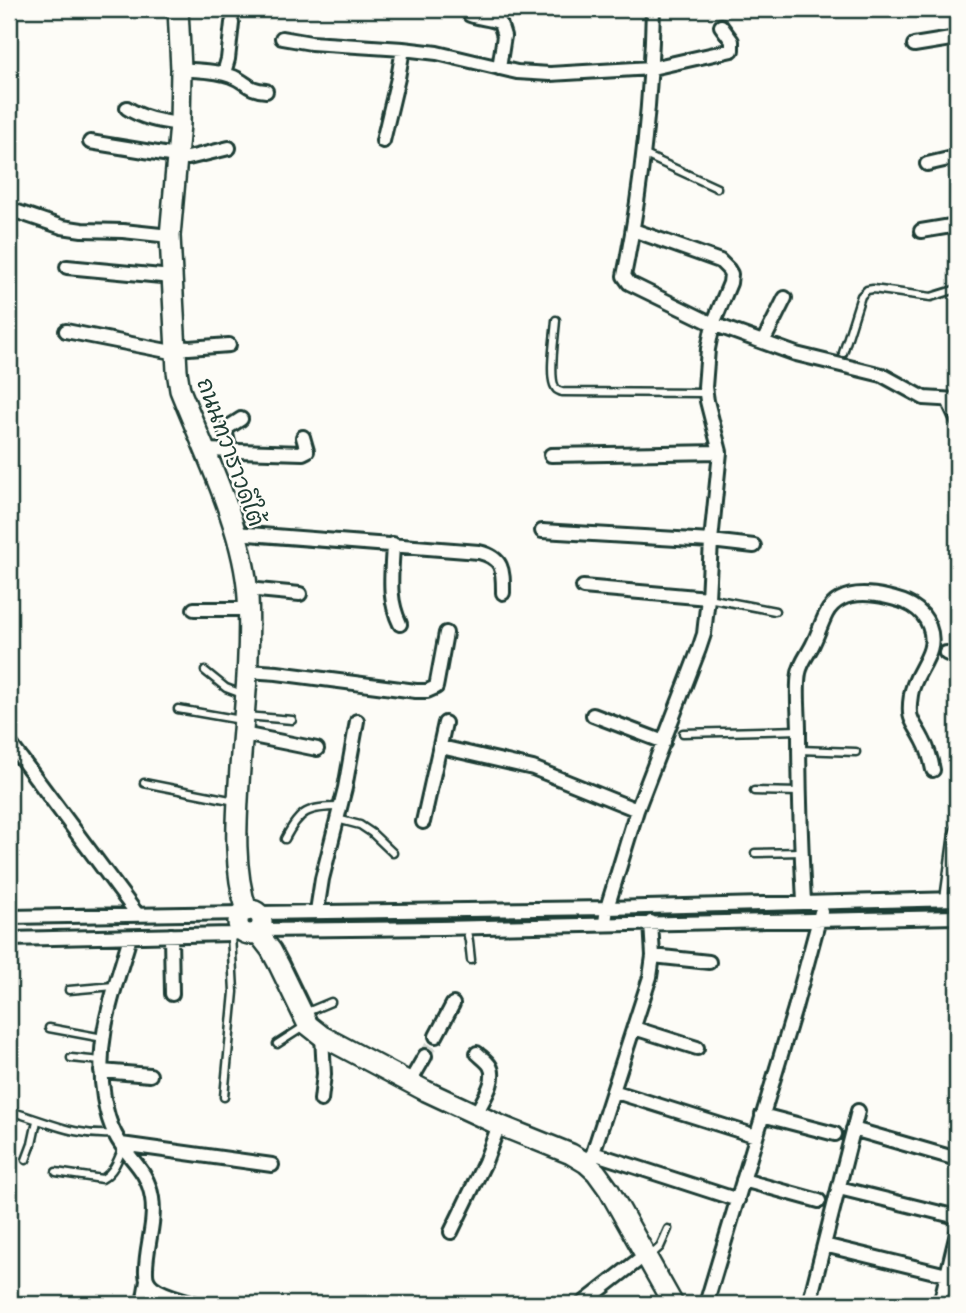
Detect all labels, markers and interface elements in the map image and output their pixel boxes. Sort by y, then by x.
street label: ถนนทวาราวดีใต้ [190,373,273,531]

